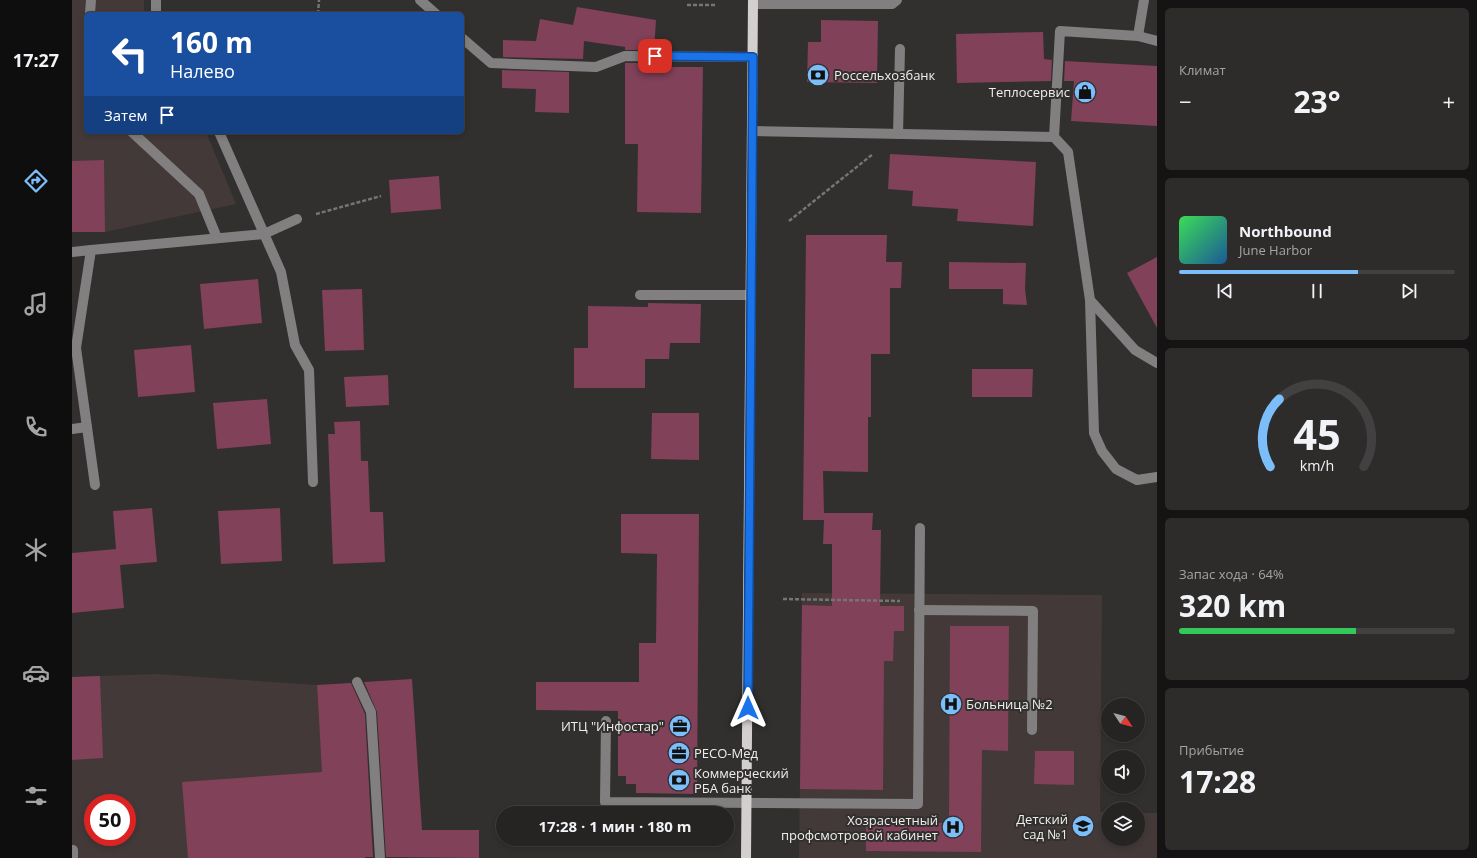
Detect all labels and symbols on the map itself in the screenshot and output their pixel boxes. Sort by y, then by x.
pin [638,39,672,73]
bank icon: Россельхозбанк [805,62,831,88]
place label: Россельхозбанк [834,66,936,84]
shop icon: Теплосервис [1072,79,1098,105]
place label: Теплосервис [989,83,1070,101]
position arrow [727,687,769,729]
hospital icon: Больница №2 [938,691,964,717]
place label: Больница №2 [966,695,1053,713]
north arrow [1101,698,1145,742]
office icon: ИТЦ "Инфостар" [667,713,693,739]
place label: ИТЦ "Инфостар" [561,717,664,735]
office icon: РЕСО-Мед [666,740,692,766]
place label: РЕСО-Мед [694,744,759,762]
place label: Коммерческий РБА банк [694,764,789,797]
bank icon: Коммерческий РБА банк [666,767,692,793]
speed limit sign: 50 [84,794,136,846]
place label: Детский сад №1 [1016,810,1068,843]
place label: Хозрасчетный профсмотровой кабинет [781,811,938,844]
school or university icon: Детский сад №1 [1070,813,1096,839]
hospital icon: Хозрасчетный профсмотровой кабинет [940,814,966,840]

